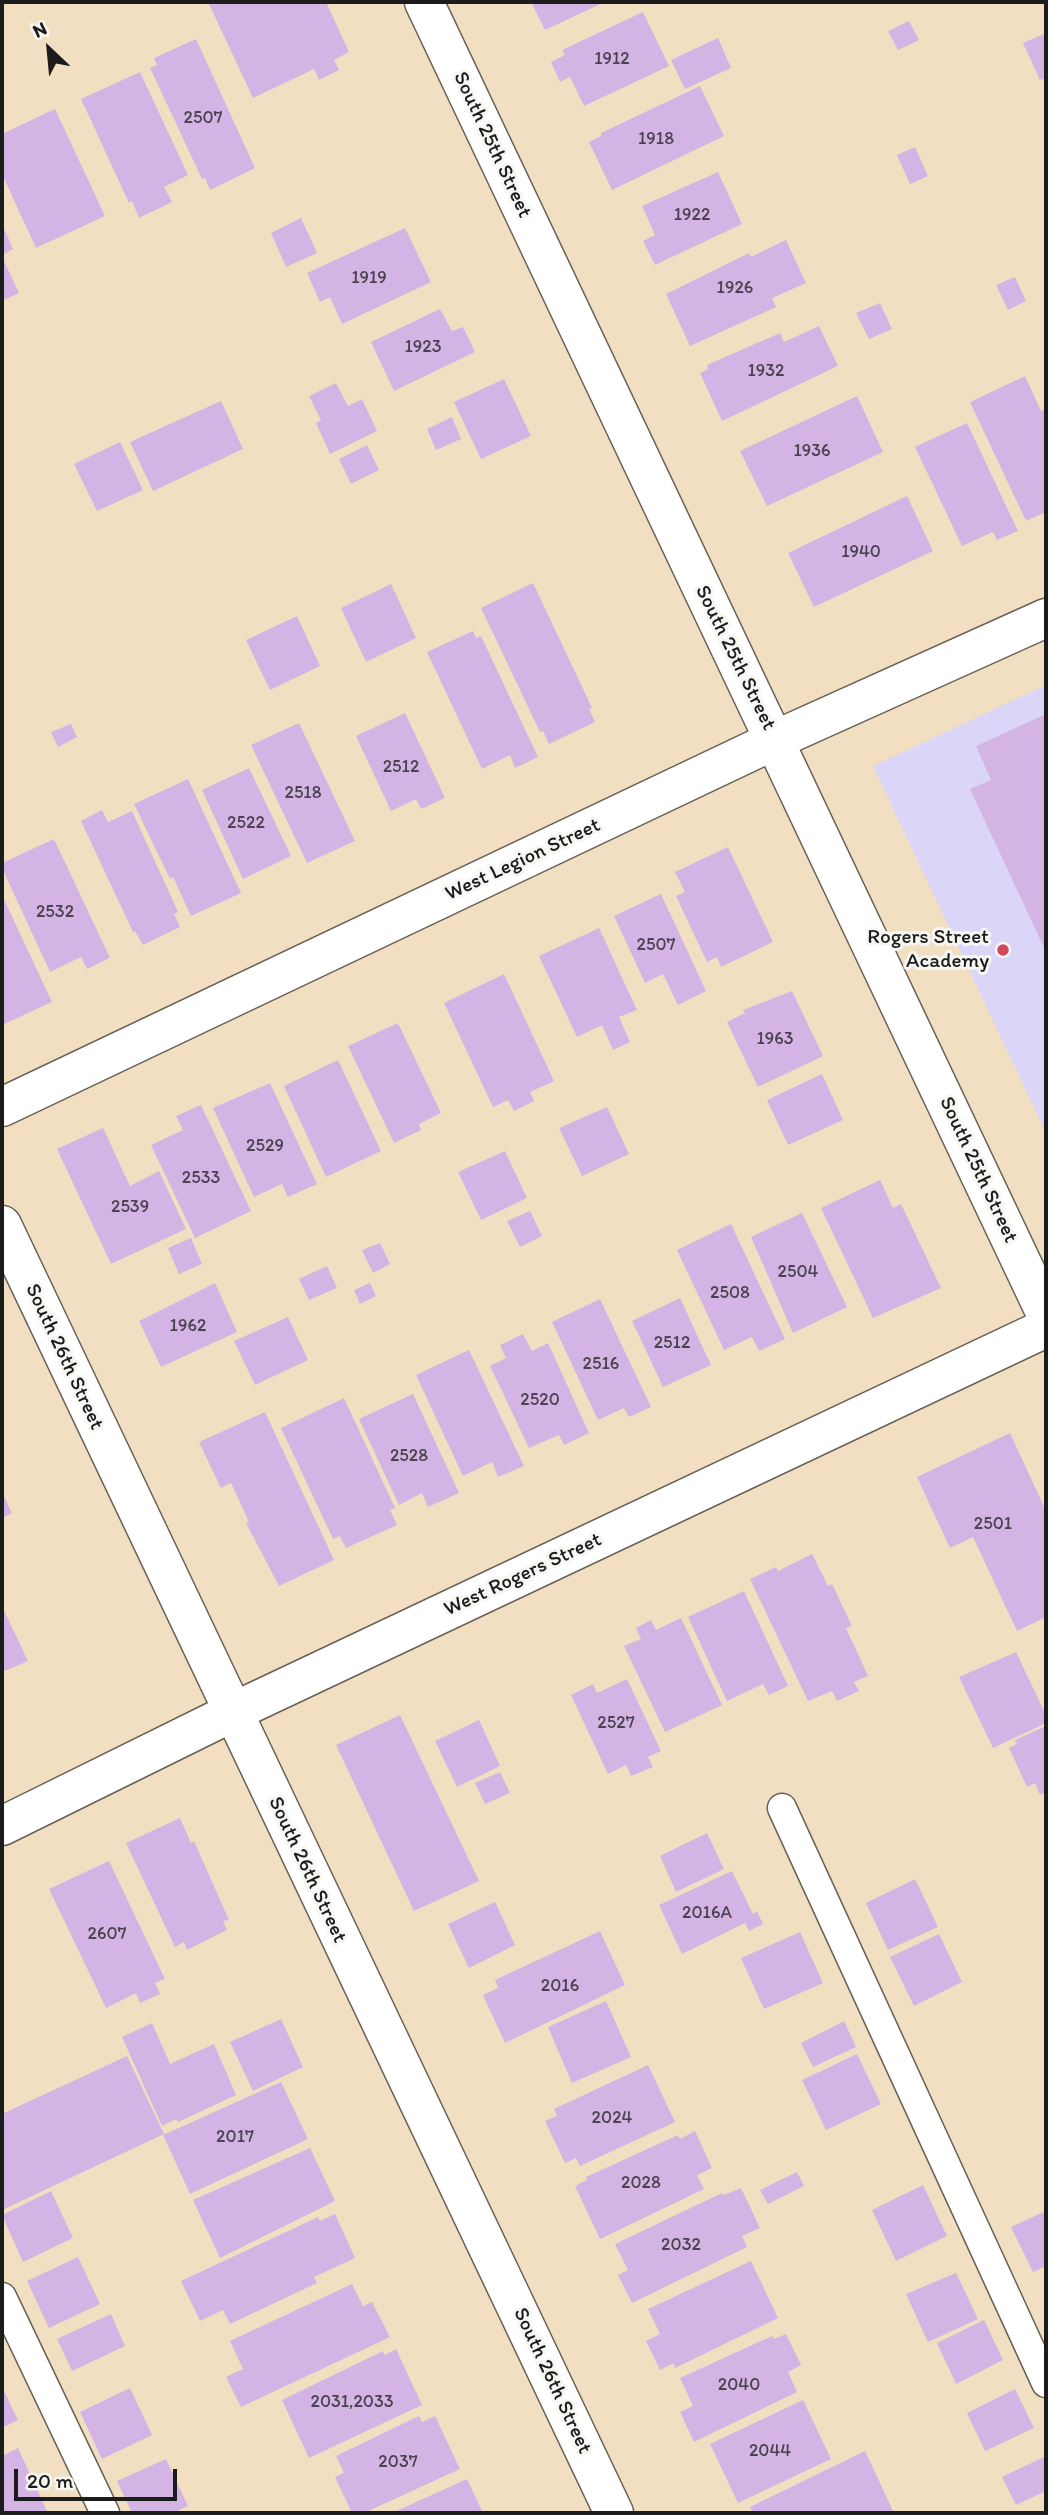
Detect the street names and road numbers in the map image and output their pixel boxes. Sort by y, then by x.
street label: South 25th Street [447,68,537,222]
street label: South 25th Street [689,581,781,735]
street label: West Legion Street [442,813,604,907]
street label: South 25th Street [933,1093,1023,1247]
street label: South 26th Street [19,1280,109,1434]
street label: West Rogers Street [440,1527,606,1623]
street label: South 26th Street [262,1793,352,1947]
street label: South 26th Street [507,2304,597,2458]

